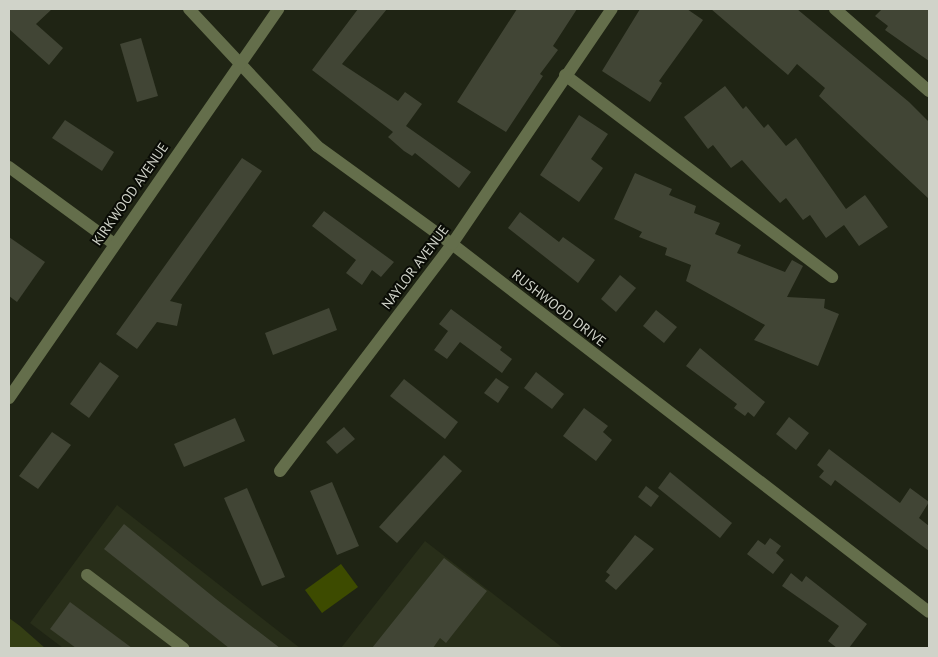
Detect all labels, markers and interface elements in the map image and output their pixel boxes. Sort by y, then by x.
street label: KIRKWOOD AVENUE [88,139,172,249]
street label: NAYLOR AVENUE [378,221,452,313]
street label: RUSHWOOD DRIVE [509,266,609,350]

